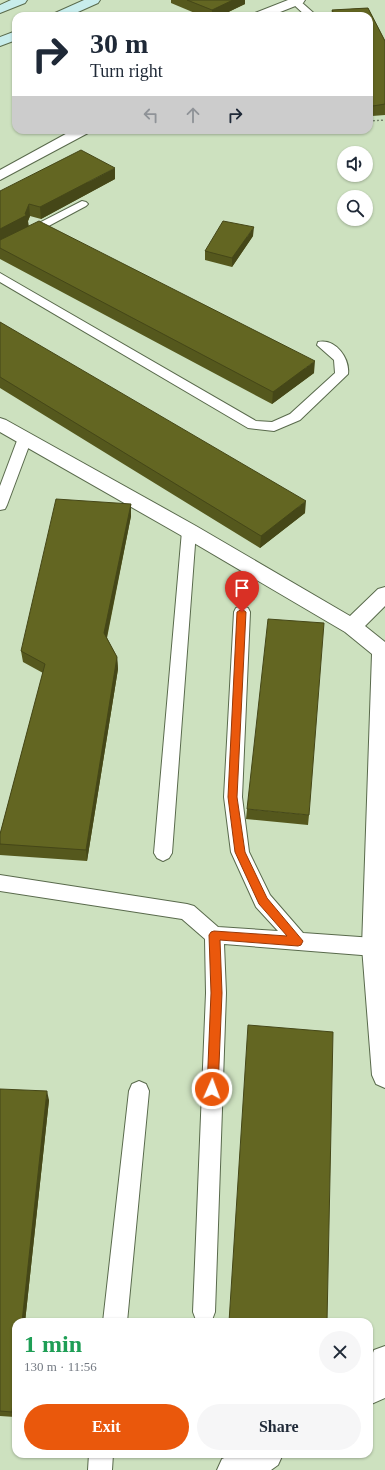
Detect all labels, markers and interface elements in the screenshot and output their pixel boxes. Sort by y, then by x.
icon: right [24,28,76,80]
text: 30 m [90,28,148,59]
text: Turn right [90,61,163,81]
icon: left [140,104,162,126]
icon: ahead [182,104,204,126]
icon: right [224,104,246,126]
map controls [337,146,373,226]
button: sound [337,146,373,182]
button: search [337,190,373,226]
pin [225,571,259,612]
icon: arrive [231,577,253,599]
position arrow [191,1068,233,1110]
text: 1 min [24,1331,82,1357]
button: close [319,1331,361,1373]
text: 130 m · 11:56 [24,1359,97,1374]
button: Exit [24,1404,189,1450]
button: Share [197,1404,361,1450]

